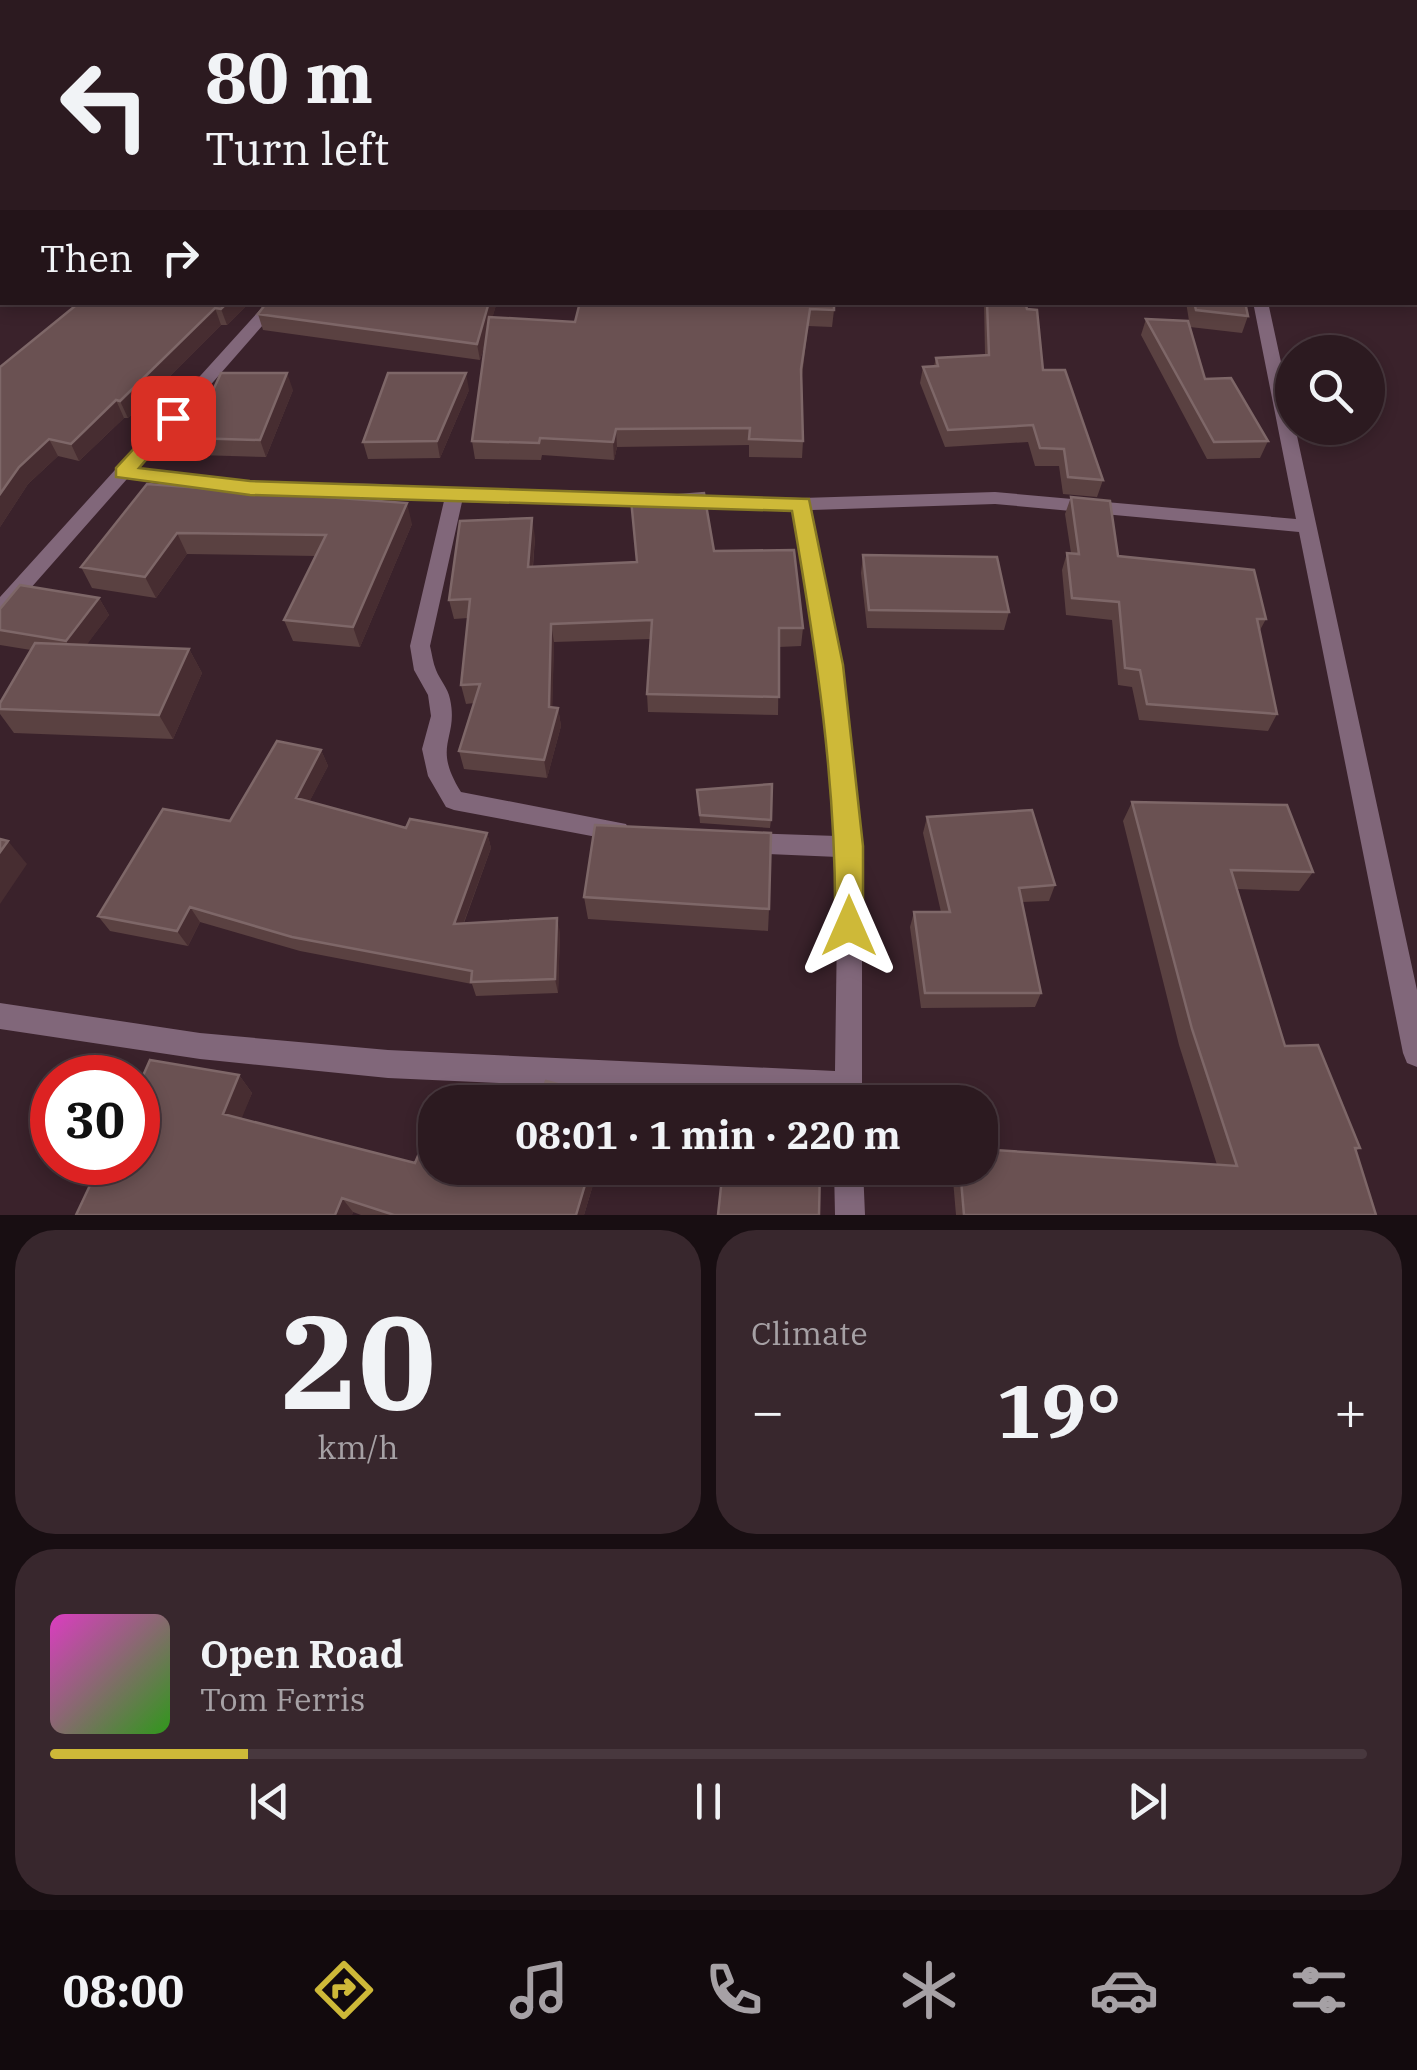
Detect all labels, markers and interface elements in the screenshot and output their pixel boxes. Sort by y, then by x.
text: 80 m [205,31,373,122]
icon: left [40,40,170,170]
text: Turn left [205,119,389,177]
icon: right [153,230,208,285]
text: Then [40,233,133,282]
map controls [1275,335,1385,445]
button: search [1275,335,1385,445]
pin [131,376,216,461]
icon: arrive [146,391,201,446]
position arrow [797,874,901,978]
speed limit sign: 30 [30,1055,160,1185]
text: 08:01 · 1 min · 220 m [515,1110,901,1159]
text: 20 [280,1276,436,1445]
text: Climate [751,1312,868,1354]
text: 19° [996,1361,1122,1459]
text: − [751,1375,784,1446]
text: + [1334,1375,1367,1446]
text: km/h [318,1426,398,1468]
text: Open Road [200,1629,404,1678]
text: Tom Ferris [200,1678,365,1720]
icon: previous [242,1774,297,1829]
icon: pause [681,1774,736,1829]
icon: next [1120,1774,1175,1829]
icon: directions [309,1955,379,2025]
icon: music [504,1955,574,2025]
icon: phone [699,1955,769,2025]
icon: climate [894,1955,964,2025]
icon: car [1089,1955,1159,2025]
icon: filters [1284,1955,1354,2025]
text: 08:00 [63,1961,184,2019]

